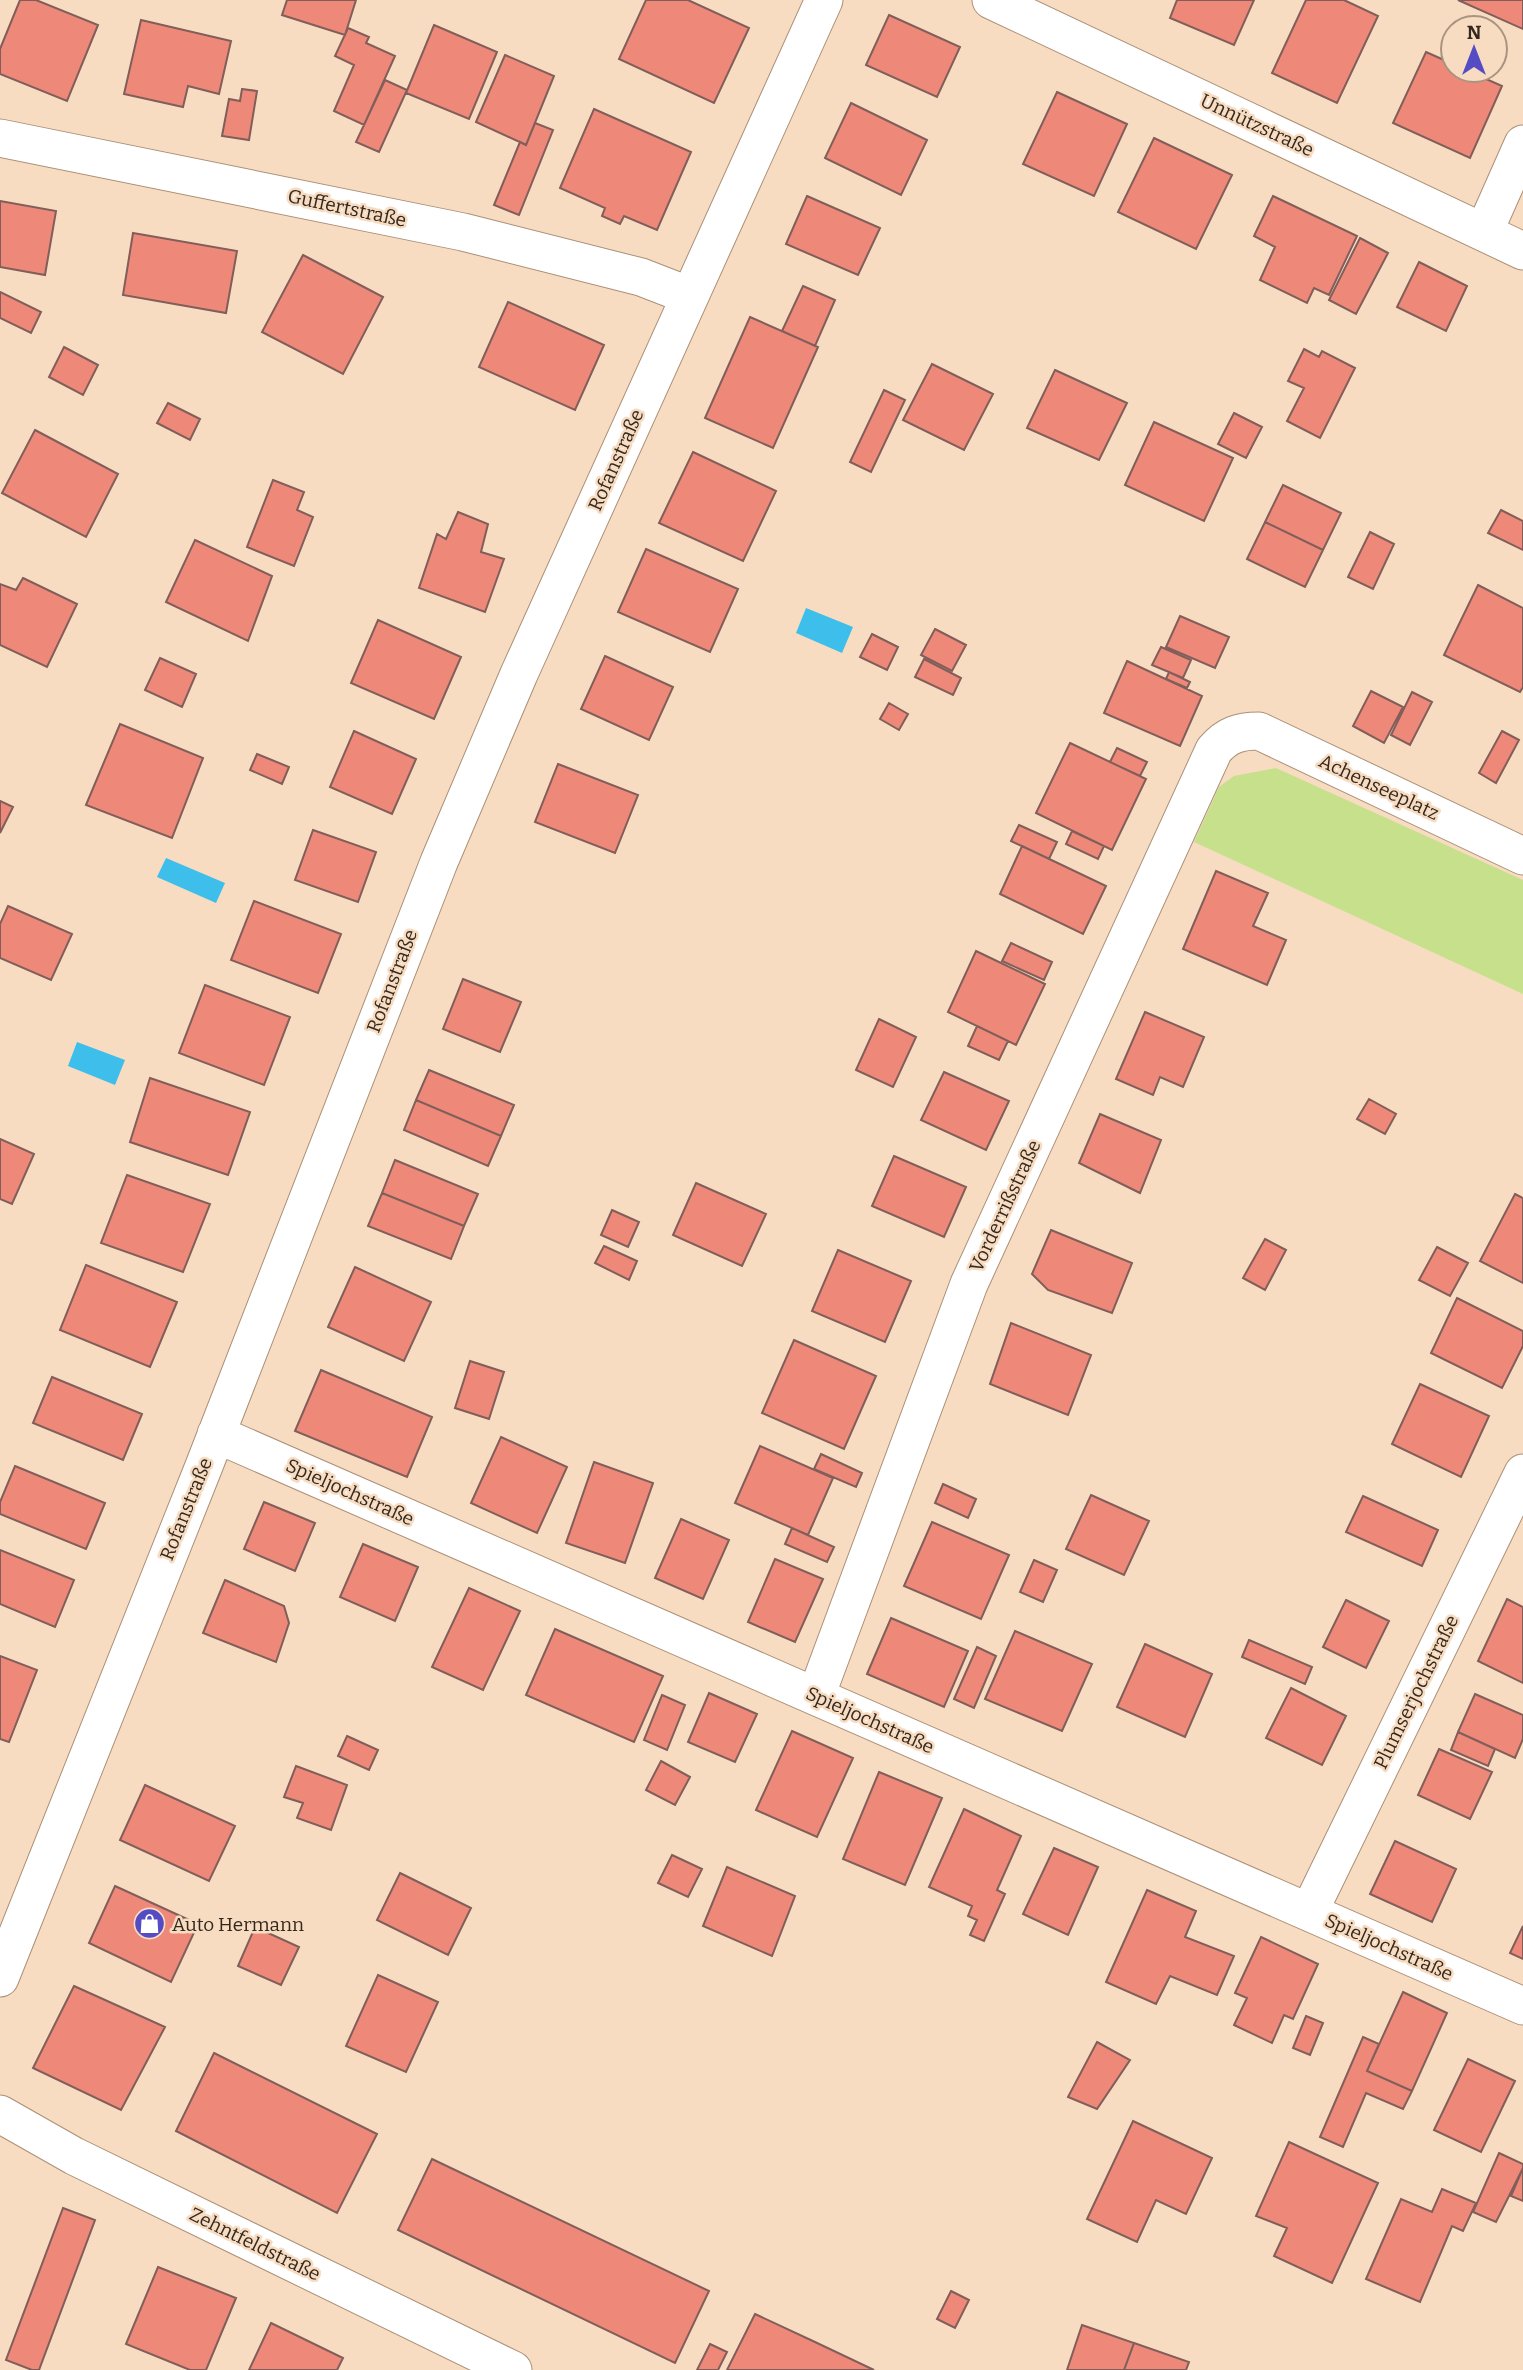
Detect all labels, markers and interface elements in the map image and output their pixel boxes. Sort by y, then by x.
north arrow [1439,14,1509,84]
text: N [1467,21,1482,44]
street label: Unnützstraße [1197,89,1317,161]
street label: Guffertstraße [286,184,408,232]
street label: Rofanstraße [583,406,649,514]
street label: Achenseeplatz [1315,749,1443,825]
street label: Rofanstraße [362,926,422,1036]
street label: Vorderrißstraße [964,1136,1046,1276]
street label: Spieljochstraße [282,1453,418,1531]
street label: Rofanstraße [155,1454,217,1564]
street label: Plumserjochstraße [1369,1611,1463,1773]
street label: Spieljochstraße [802,1681,938,1759]
shop icon: Auto Hermann [132,1907,166,1941]
street label: Spieljochstraße [1321,1908,1457,1986]
place label: Auto Hermann [172,1913,304,1936]
street label: Zehntfeldstraße [186,2202,324,2286]

